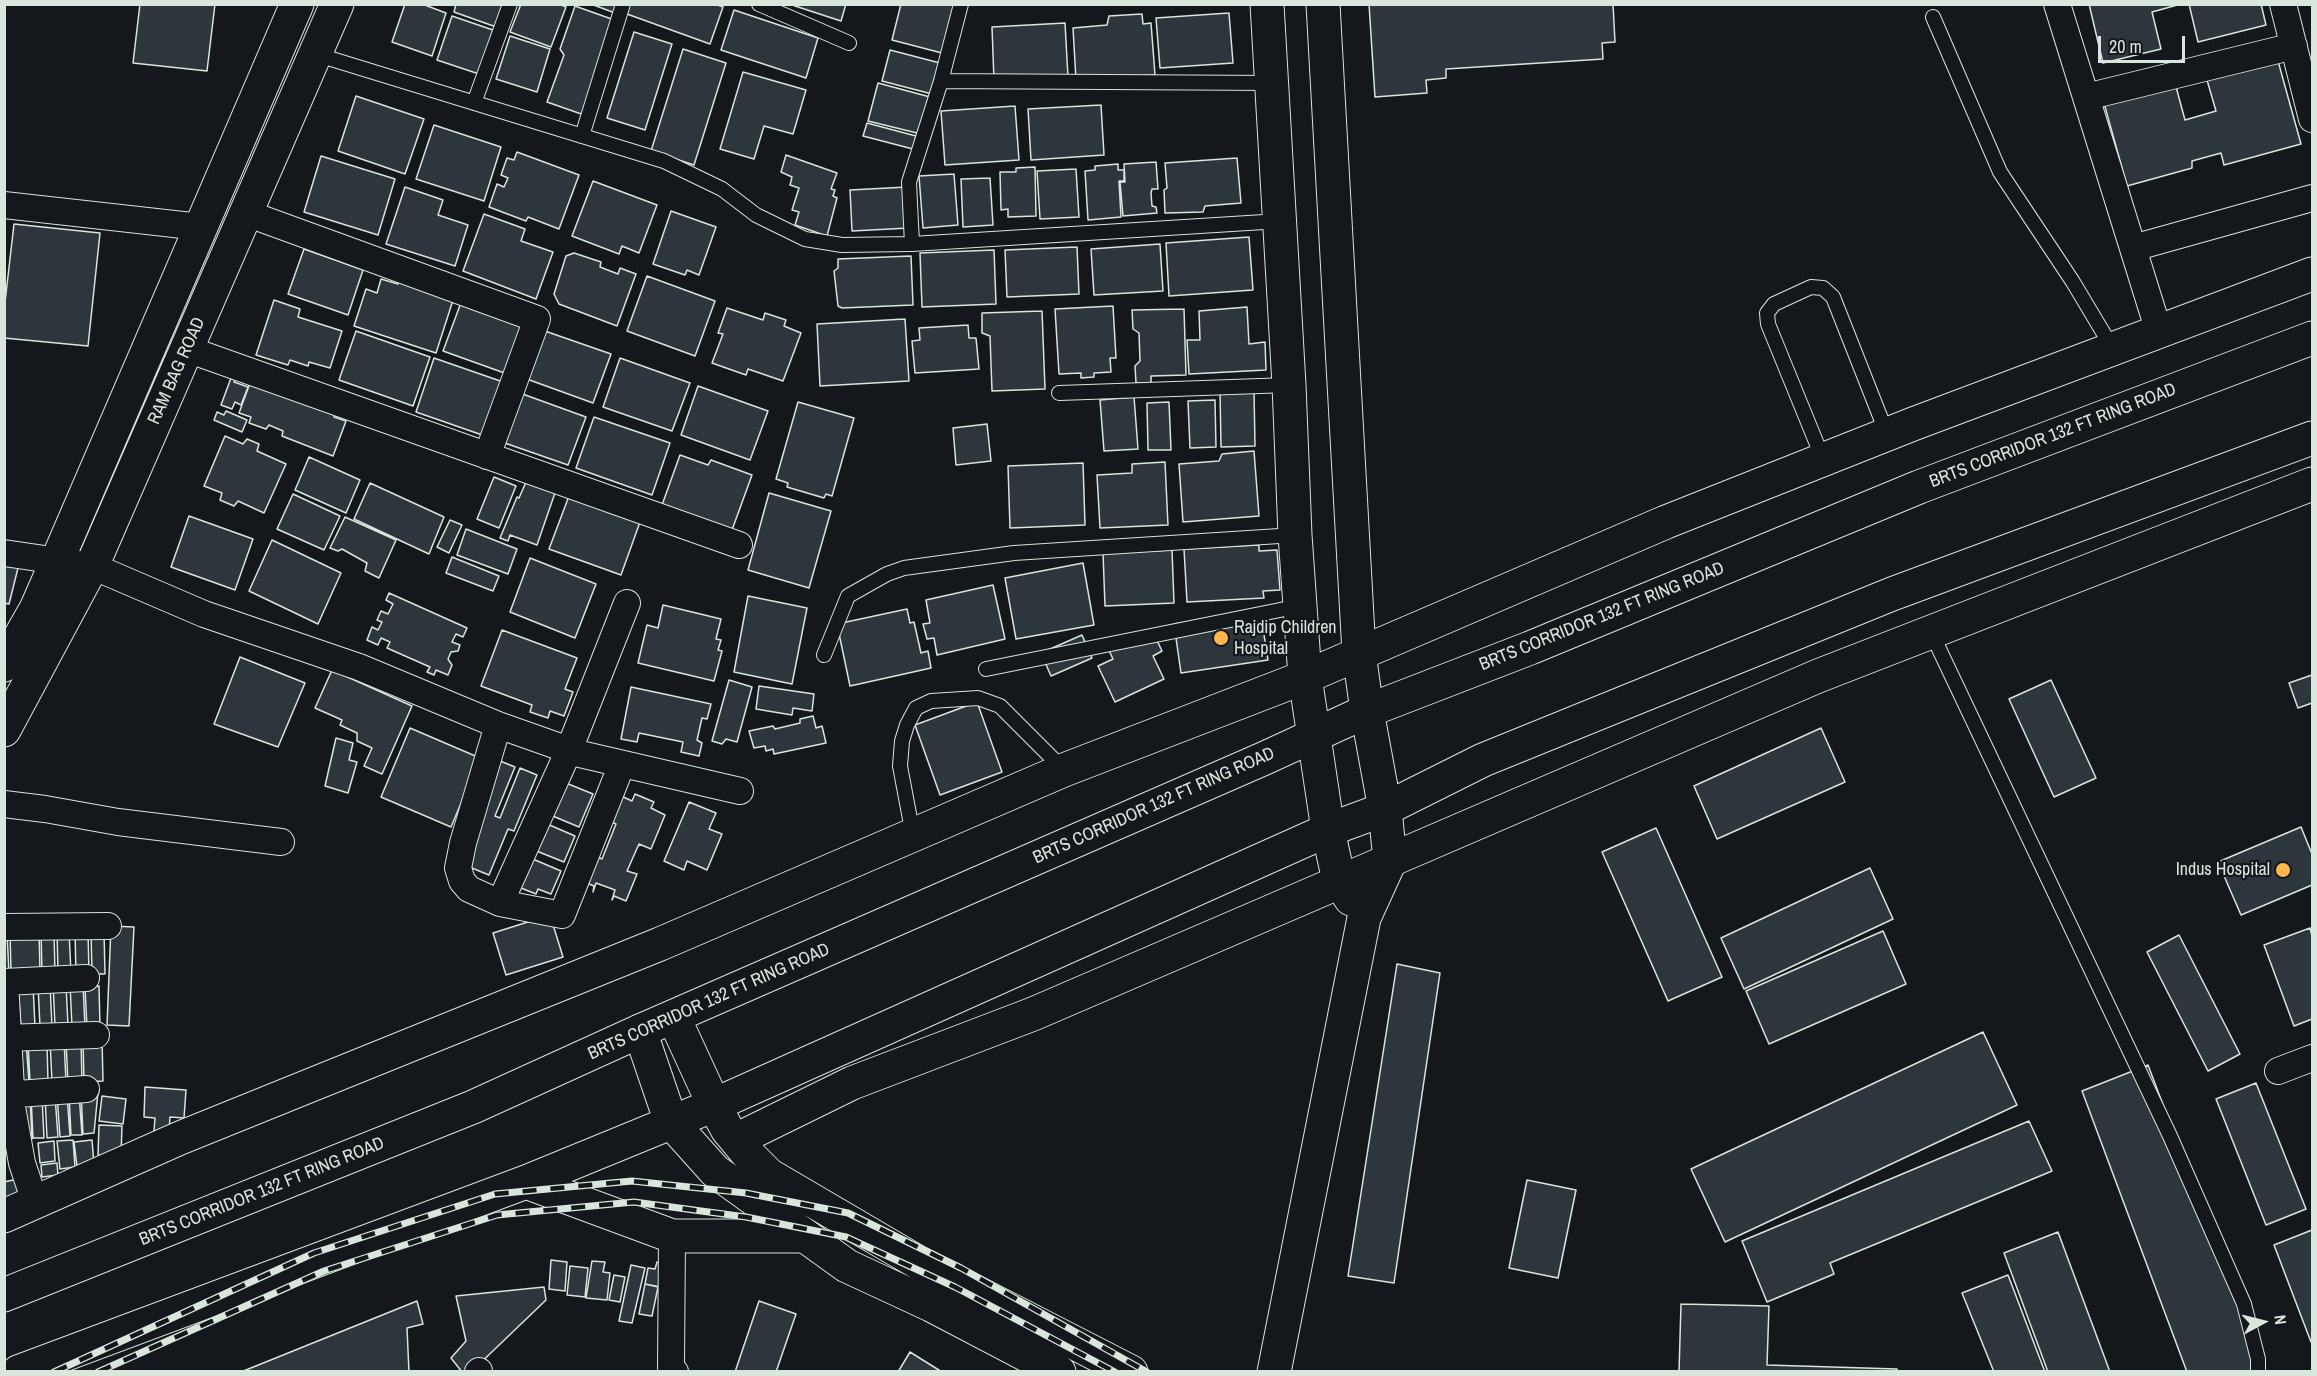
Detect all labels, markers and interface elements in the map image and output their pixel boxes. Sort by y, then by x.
scale bar [2101,24,2188,62]
text: 20 m [2109,34,2142,59]
street label: RAM BAG ROAD [144,314,210,428]
street label: BRTS CORRIDOR 132 FT RING ROAD [1927,379,2179,493]
street label: BRTS CORRIDOR 132 FT RING ROAD [1476,558,1728,676]
place label: Rajdip Children Hospital [1234,617,1337,660]
marker: Rajdip Children Hospital [1212,629,1230,647]
street label: BRTS CORRIDOR 132 FT RING ROAD [1030,743,1278,869]
place label: Indus Hospital [2176,859,2270,881]
marker: Indus Hospital [2274,861,2292,879]
street label: BRTS CORRIDOR 132 FT RING ROAD [585,939,833,1065]
street label: BRTS CORRIDOR 132 FT RING ROAD [136,1133,388,1251]
north arrow [2233,1292,2293,1352]
text: N [2269,1314,2292,1326]

